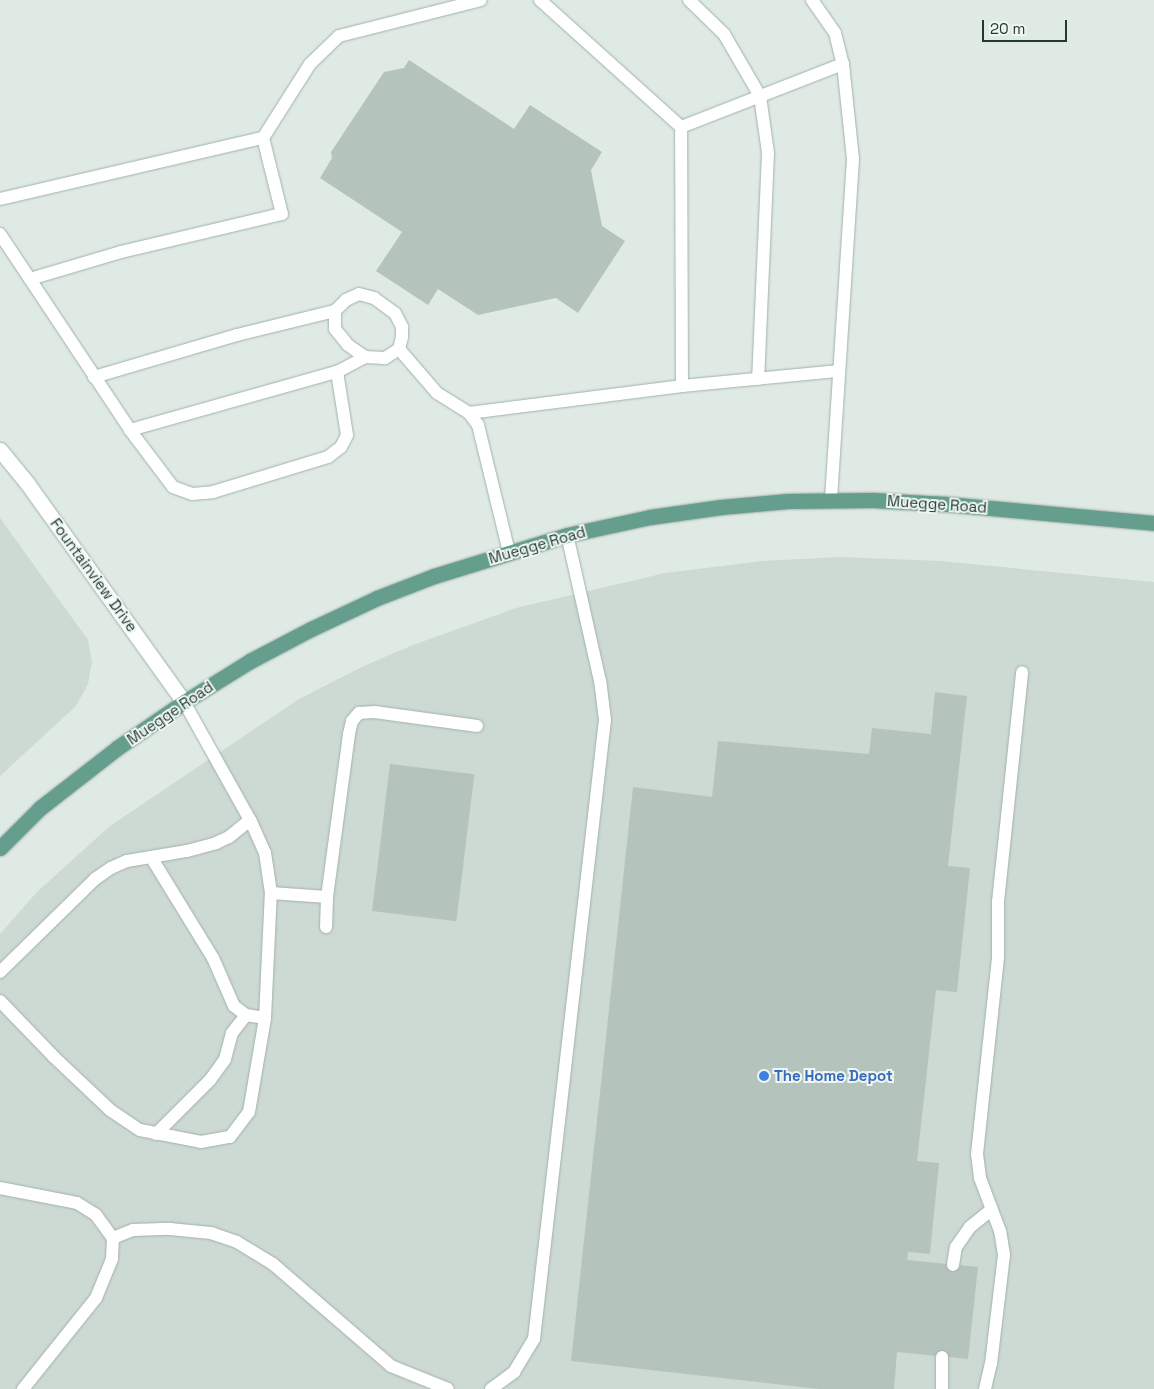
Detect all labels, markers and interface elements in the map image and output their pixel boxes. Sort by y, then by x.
scale bar [984,10,1069,42]
text: 20 m [990,19,1025,38]
street label: Muegge Road [887,492,987,516]
street label: Fountainview Drive [47,515,141,635]
street label: Muegge Road [487,523,587,567]
street label: Muegge Road [124,678,216,748]
place label: The Home Depot [774,1067,893,1085]
marker: The Home Depot [758,1070,770,1082]

